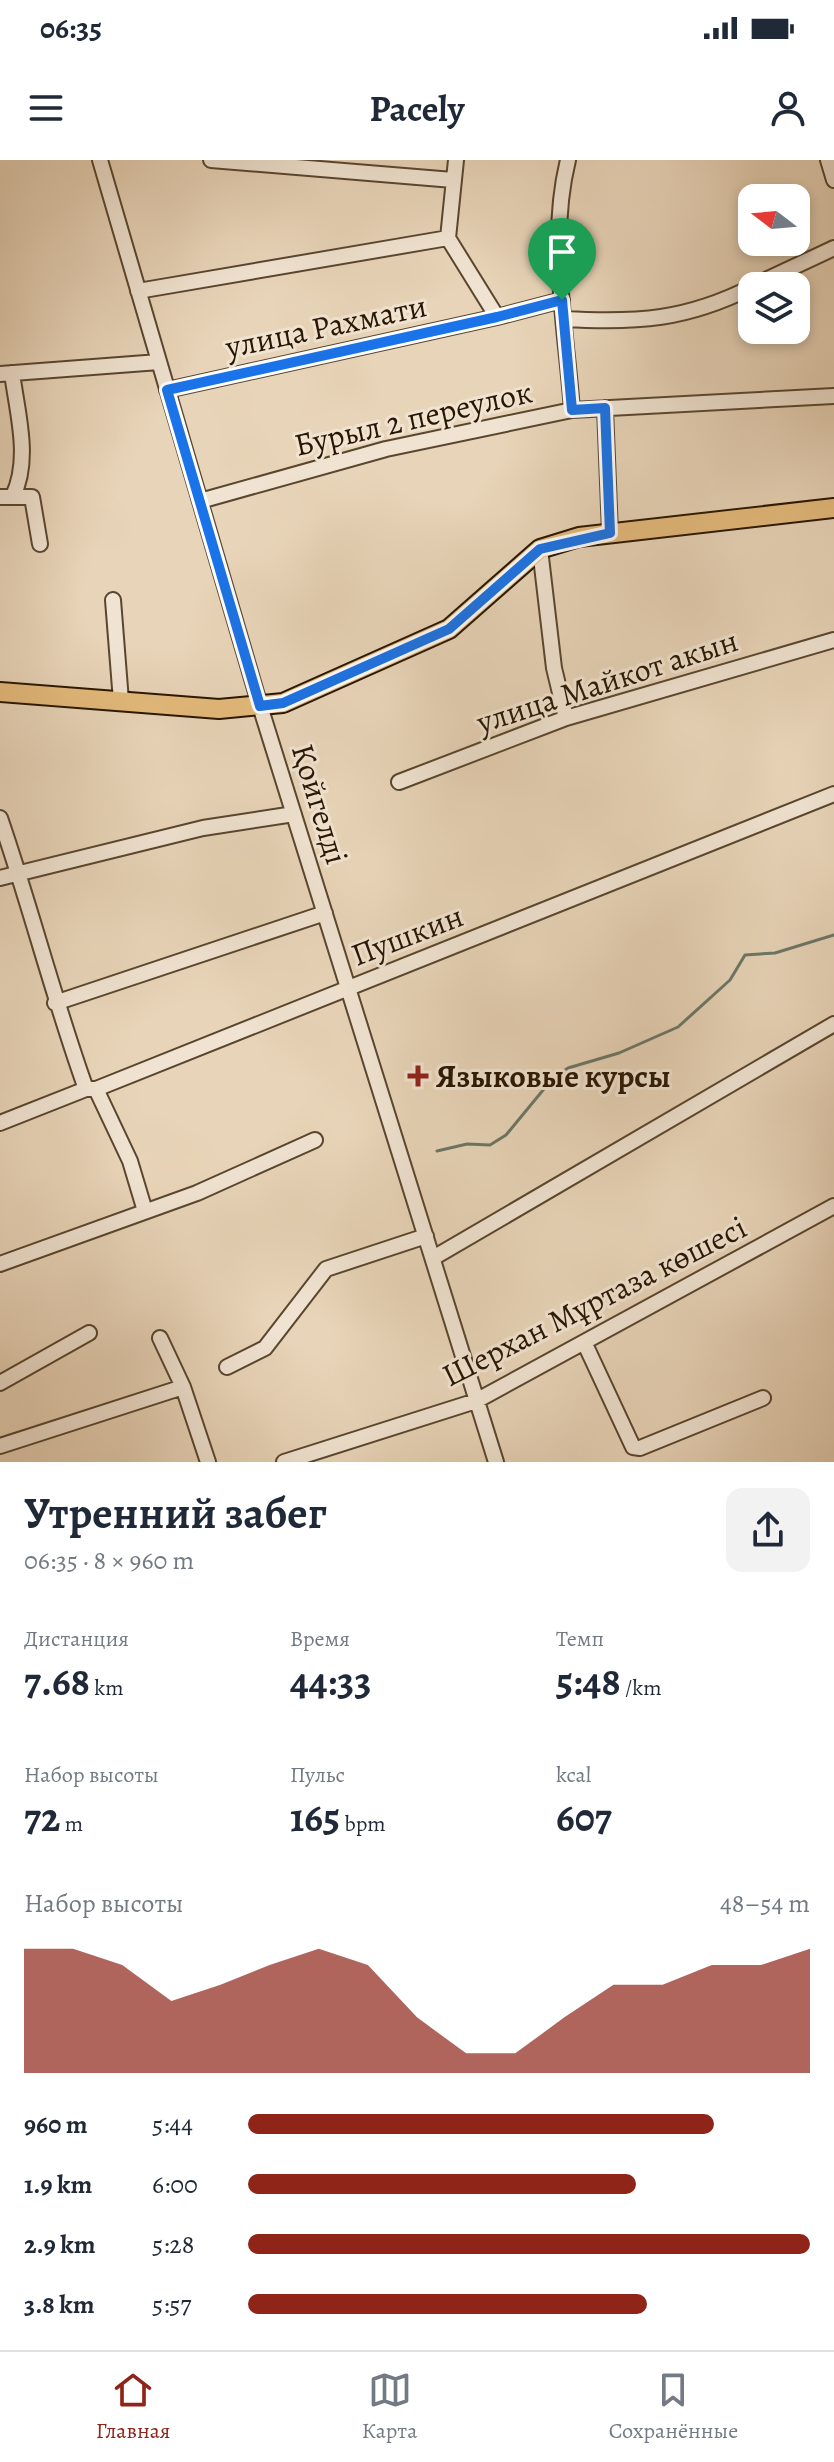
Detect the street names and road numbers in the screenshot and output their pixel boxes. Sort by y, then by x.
street label: улица Рахмати [220,283,431,369]
street label: Бурыл 2 переулок [290,369,536,467]
street label: улица Майкот акын [470,618,743,744]
street label: Қойгелді [281,739,359,869]
street label: Пушкин [345,894,469,976]
street label: Шерхан Мұртаза көшесі [434,1205,754,1397]

